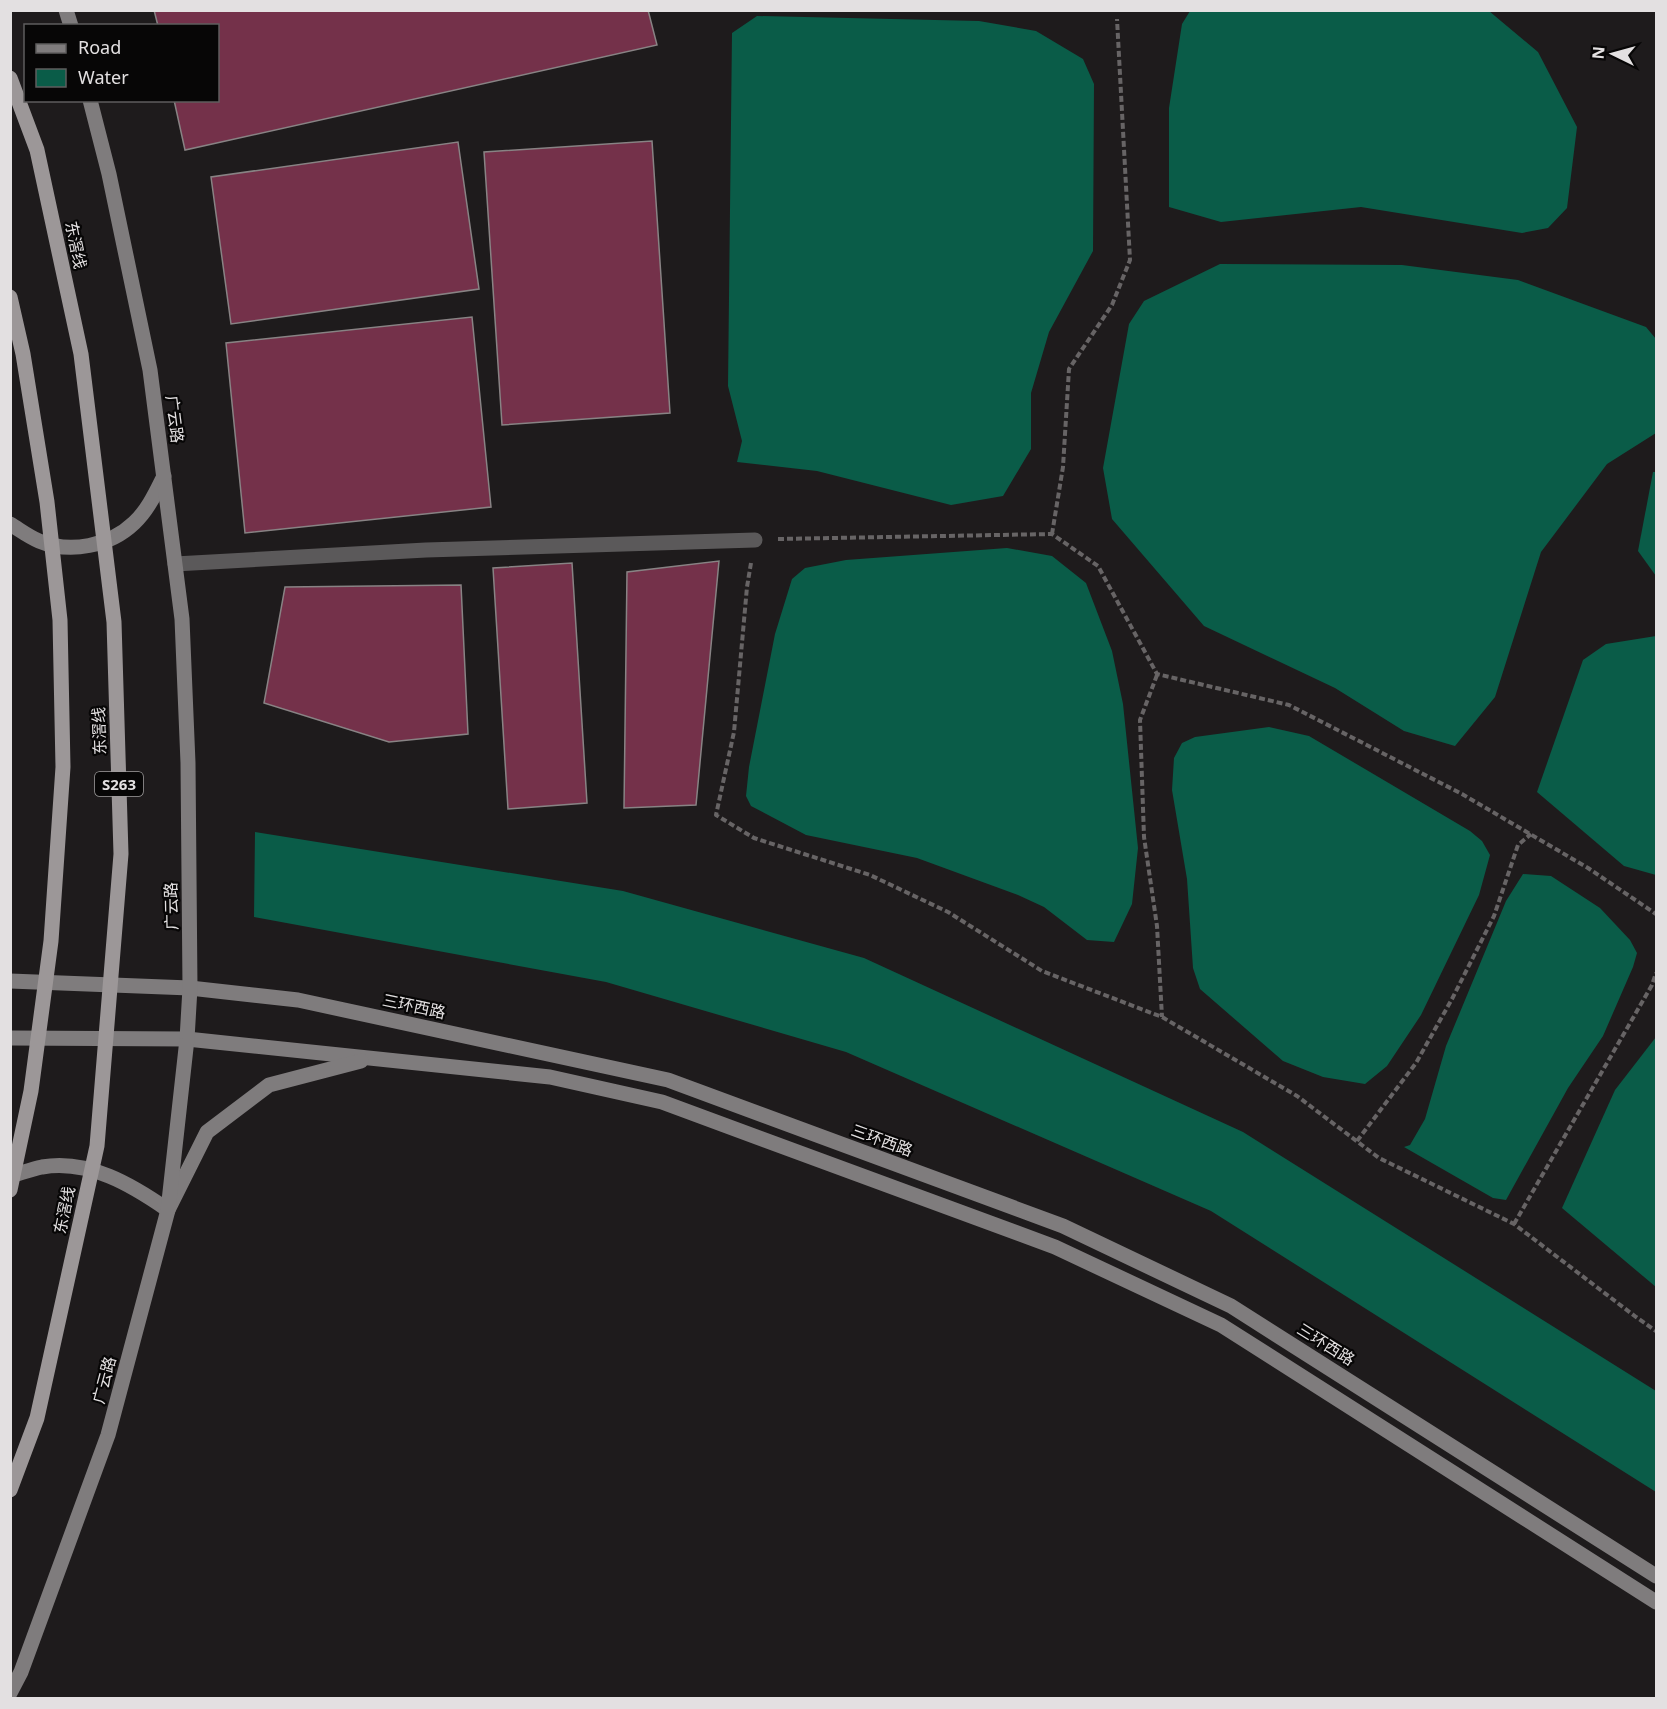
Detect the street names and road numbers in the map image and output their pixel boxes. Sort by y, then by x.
street label: 东滘线 [60,219,92,271]
street label: 广云路 [161,394,189,444]
street label: 东滘线 [87,707,111,755]
road number: S263 [95,772,143,796]
street label: 广云路 [160,882,182,930]
street label: 三环西路 [380,989,448,1023]
street label: 三环西路 [848,1119,916,1161]
street label: 东滘线 [48,1184,80,1236]
street label: 三环西路 [1293,1318,1359,1370]
street label: 广云路 [87,1354,121,1406]

